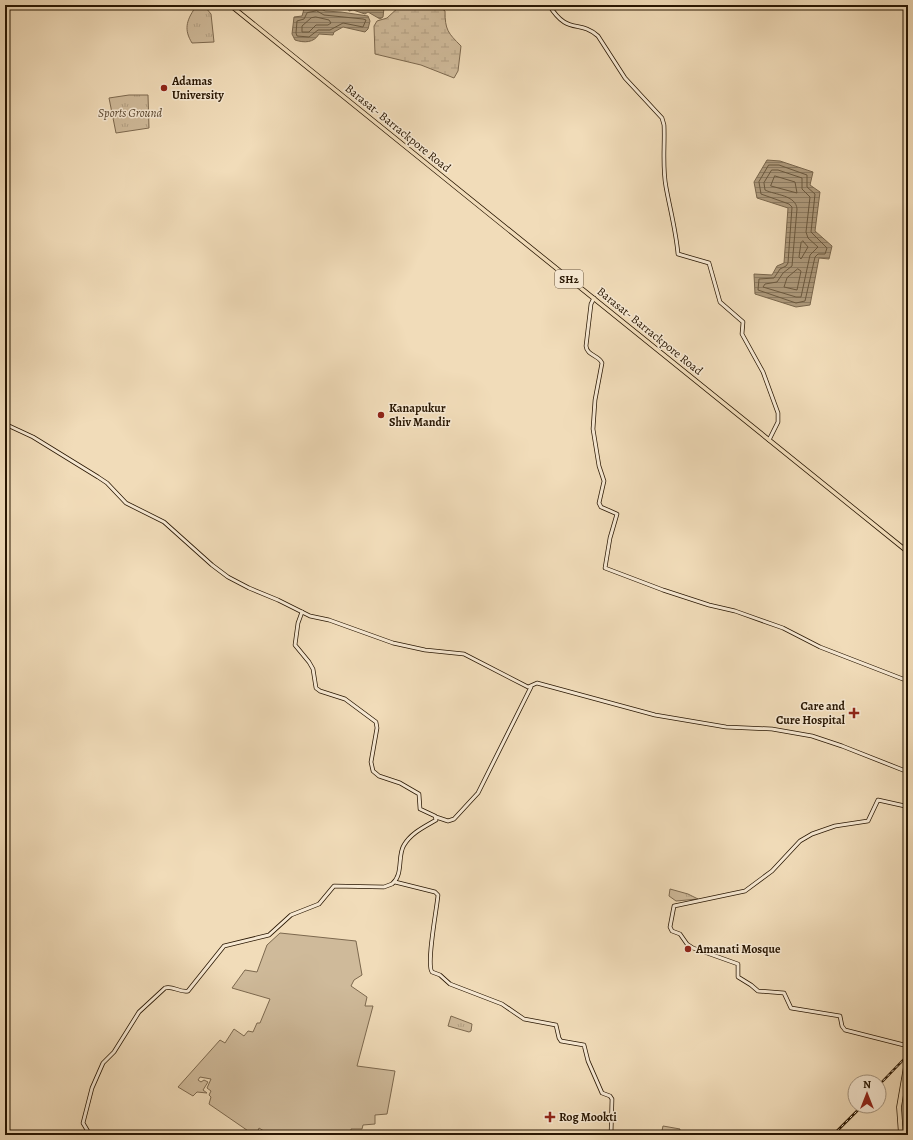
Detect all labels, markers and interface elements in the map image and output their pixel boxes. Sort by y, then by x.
place label: Adamas University [171,73,224,103]
street label: Barasat- Barrackpore Road [342,80,455,176]
marker: Adamas University [159,83,169,93]
park label: Sports Ground [98,105,162,121]
road number: SH2 [555,270,583,288]
street label: Barasat- Barrackpore Road [594,283,707,379]
place label: Kanapukur Shiv Mandir [389,400,451,430]
marker: Kanapukur Shiv Mandir [376,410,386,420]
place label: Care and Cure Hospital [776,698,846,728]
marker: Care and Cure Hospital [848,707,860,719]
place label: Amanati Mosque [695,941,781,957]
marker: Amanati Mosque [683,944,693,954]
north arrow [847,1074,887,1114]
text: N [863,1077,871,1092]
place label: Rog Mookti [559,1109,617,1125]
marker: Rog Mookti [544,1111,556,1123]

